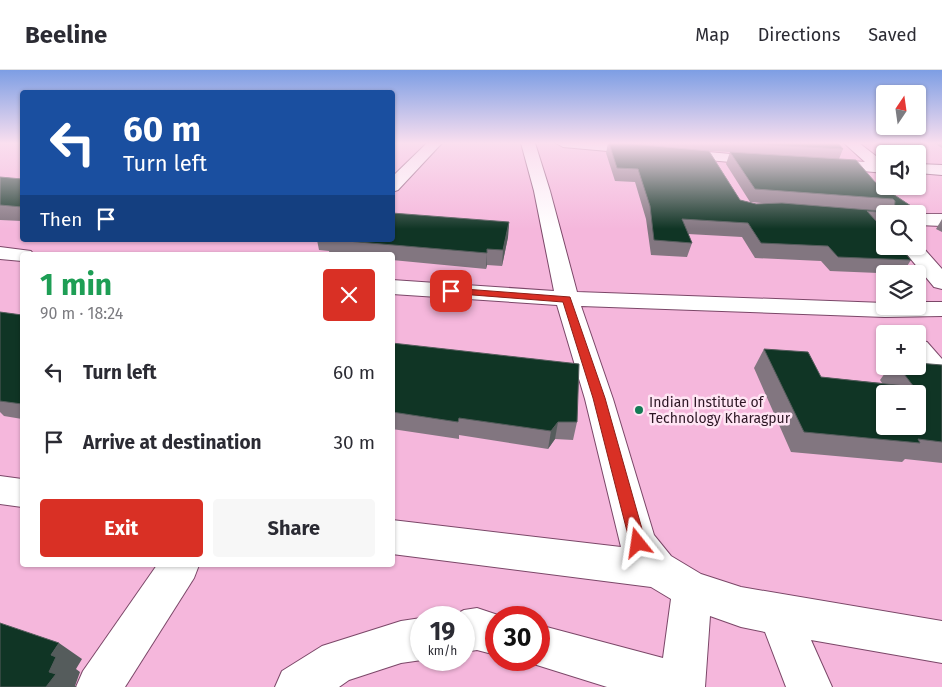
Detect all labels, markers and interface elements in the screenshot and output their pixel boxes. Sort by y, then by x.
text: Beeline [25,21,107,49]
text: Map [695,24,730,46]
text: Directions [758,24,840,46]
text: Saved [868,24,917,46]
north arrow [876,85,926,135]
map controls [876,85,926,435]
text: 60 m [123,108,201,150]
icon: left [40,110,105,175]
button: sound [876,145,926,195]
text: Turn left [123,150,207,177]
icon: arrive [92,205,120,233]
button: search [876,205,926,255]
text: Then [40,208,82,231]
button: layers [876,265,926,315]
text: 1 min [40,267,112,303]
button: close [323,269,375,321]
pin [430,270,472,312]
icon: arrive [437,277,465,305]
text: 90 m · 18:24 [40,304,123,323]
button: + [876,325,926,375]
icon: left [40,358,68,386]
text: Turn left [83,361,157,384]
text: 60 m [333,361,375,384]
button: − [876,385,926,435]
place label: Indian Institute of Technology Kharagpur [649,394,791,427]
marker: Indian Institute of Technology Kharagpur [633,404,645,416]
icon: arrive [40,428,68,456]
text: Arrive at destination [83,431,262,454]
text: 30 m [334,431,375,454]
button: Exit [40,499,203,557]
button: Share [213,499,375,557]
position arrow [611,516,663,568]
speed limit sign: 30 [485,606,550,671]
text: 19 [430,617,455,647]
text: km/h [428,644,457,658]

